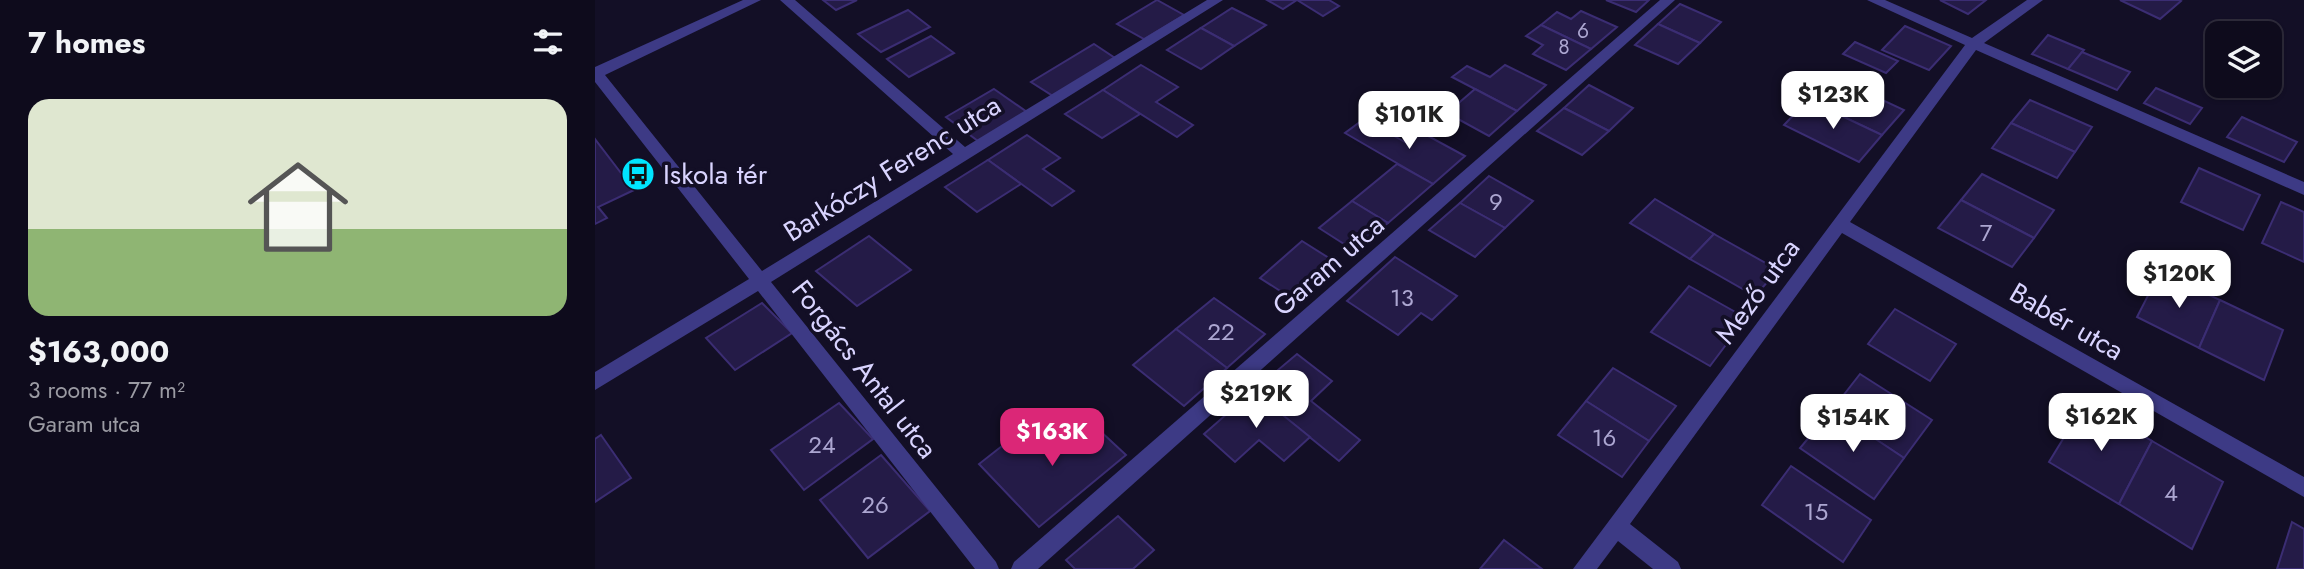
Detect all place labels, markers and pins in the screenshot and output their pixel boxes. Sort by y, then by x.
pin: $123K [1784,72,1882,131]
pin: $101K [1360,92,1458,151]
place label: Iskola tér [663,154,768,195]
bus stop icon: Iskola tér [619,155,657,193]
pin: $120K [2130,250,2228,310]
pin: $219K [1207,370,1305,430]
pin: $162K [2052,393,2150,453]
pin: $154K [1804,394,1902,454]
pin: $163K [1003,408,1101,468]

